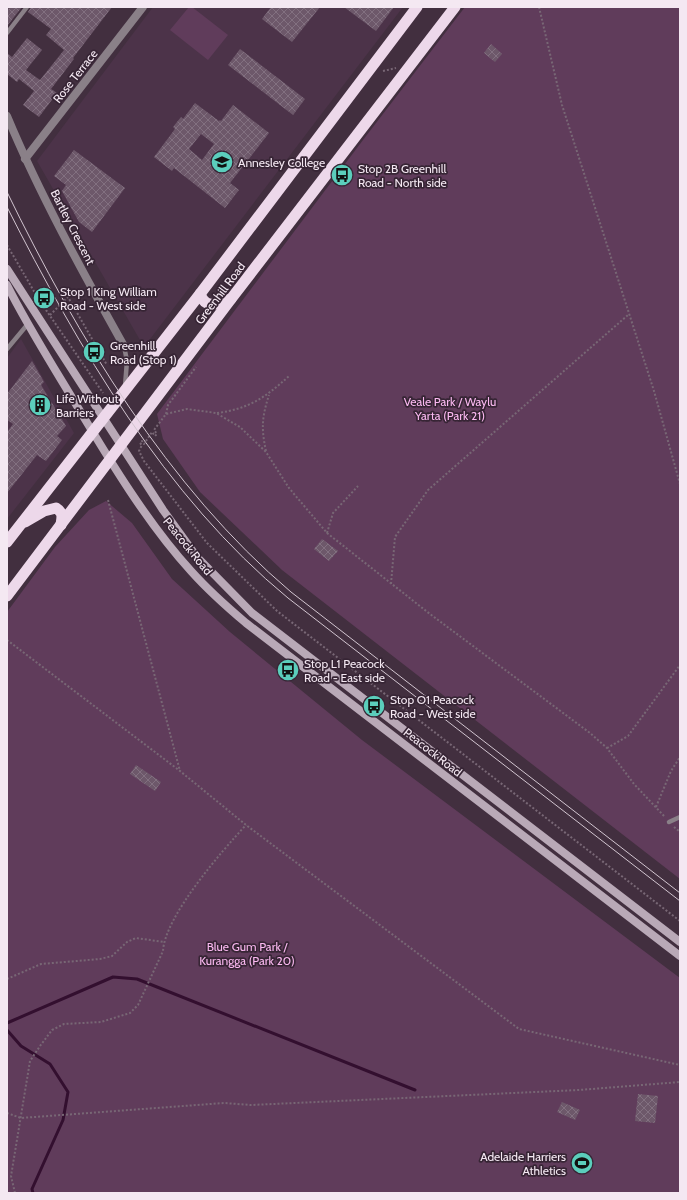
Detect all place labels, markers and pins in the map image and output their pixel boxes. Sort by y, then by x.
school or university icon: Annesley College [209,149,235,175]
place label: Annesley College [238,155,325,170]
place label: Stop 2B Greenhill Road - North side [358,161,447,190]
bus stop icon: Stop 2B Greenhill Road - North side [329,162,355,188]
place label: Stop 1 King William Road - West side [60,284,157,313]
bus stop icon: Stop 1 King William Road - West side [31,285,57,311]
place label: Greenhill Road (Stop 1) [110,338,177,367]
bus stop icon: Greenhill Road (Stop 1) [81,339,107,365]
place label: Life Without Barriers [56,391,119,420]
building icon: Life Without Barriers [27,392,53,418]
place label: Stop L1 Peacock Road - East side [304,656,385,685]
bus stop icon: Stop L1 Peacock Road - East side [275,657,301,683]
place label: Stop O1 Peacock Road - West side [390,692,476,721]
bus stop icon: Stop O1 Peacock Road - West side [361,693,387,719]
place label: Adelaide Harriers Athletics [480,1149,566,1178]
sports icon: Adelaide Harriers Athletics [569,1150,595,1176]

